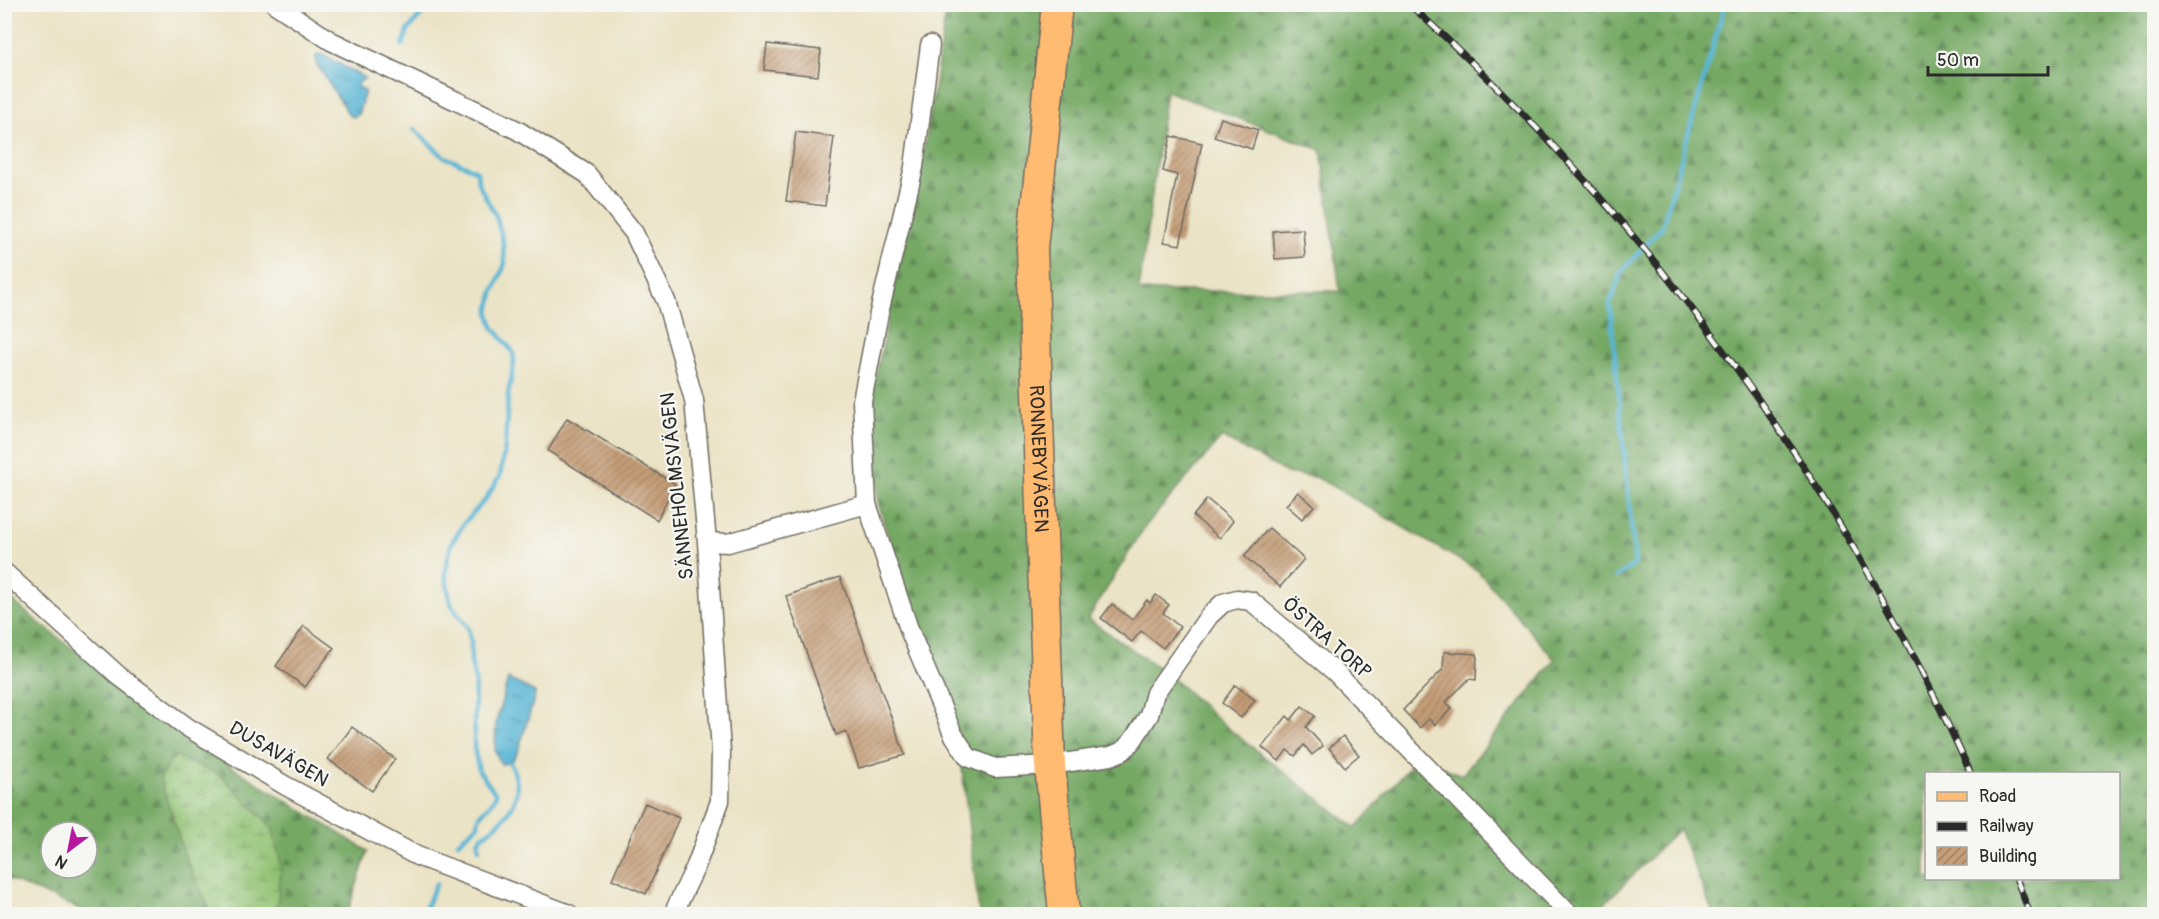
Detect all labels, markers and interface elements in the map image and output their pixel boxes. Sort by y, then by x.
scale bar [1928,39,2048,77]
text: 50 m [1937,49,1979,72]
street label: RONNEBYVÄGEN [1024,384,1054,533]
street label: SÄNNEHOLMSVÄGEN [655,391,699,581]
street label: ÖSTRA TORP [1277,591,1377,685]
street label: DUSAVÄGEN [225,715,333,793]
legend [1925,772,2120,880]
text: Road [1979,785,2016,808]
text: Railway [1979,815,2034,838]
north arrow [39,820,99,880]
text: Building [1979,845,2037,868]
text: N [52,850,71,873]

